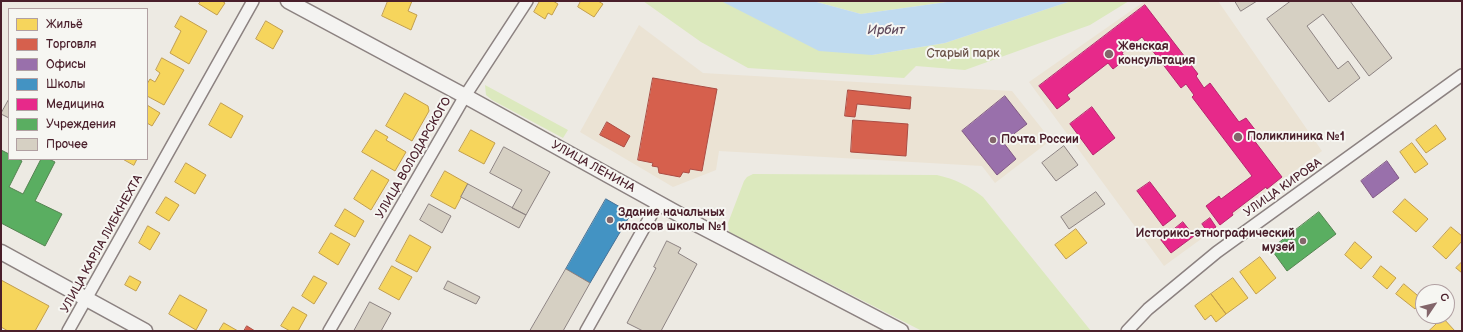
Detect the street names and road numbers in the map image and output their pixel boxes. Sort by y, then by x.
street label: УЛИЦА ВОЛОДАРСКОГО [373,95,455,221]
street label: УЛИЦА ЛЕНИНА [549,138,637,196]
street label: УЛИЦА КИРОВА [1241,156,1325,220]
street label: УЛИЦА КАРЛА ЛИБКНЕХТА [58,172,146,316]

